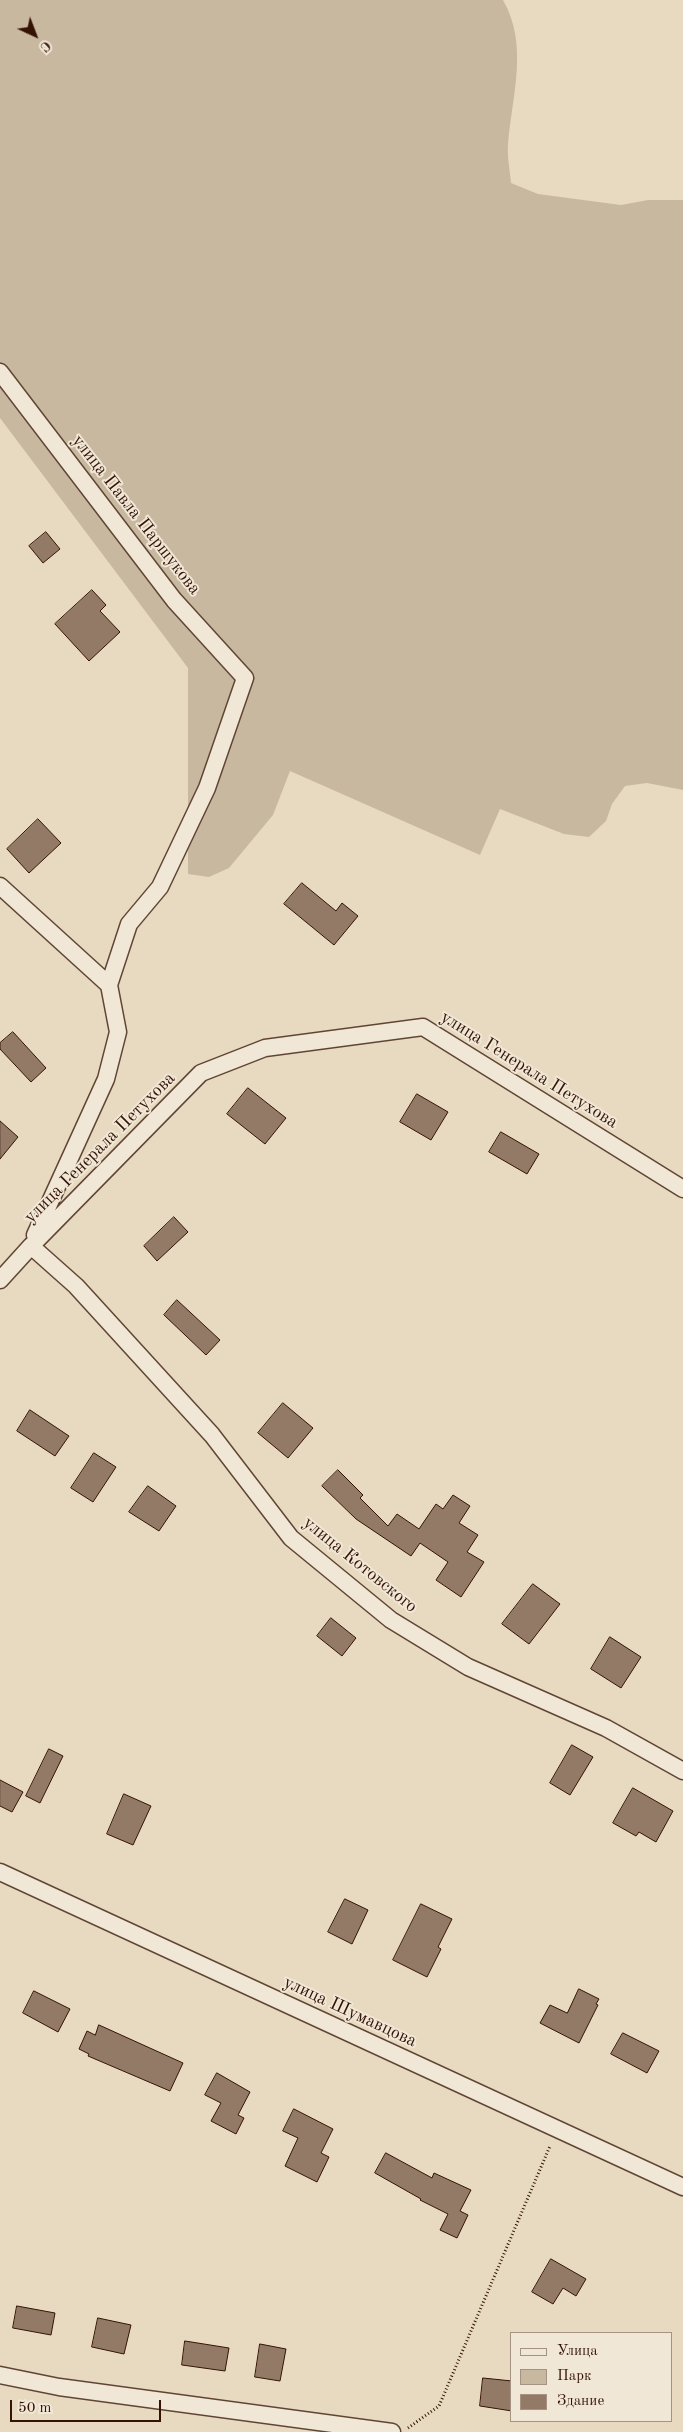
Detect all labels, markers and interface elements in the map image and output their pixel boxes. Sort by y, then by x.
north arrow [10,10,60,60]
text: С [37,38,53,54]
street label: улица Павла Паршукова [67,431,205,599]
street label: улица Генерала Петухова [436,1007,622,1133]
street label: улица Генерала Петухова [20,1068,180,1228]
street label: улица Котовского [298,1512,422,1618]
street label: улица Шумавцова [280,1972,420,2052]
legend [510,2332,673,2422]
text: Улица [557,2344,598,2359]
text: Парк [557,2369,592,2384]
scale bar [12,2390,164,2422]
text: Здание [557,2394,604,2409]
text: 50 m [18,2401,52,2416]

